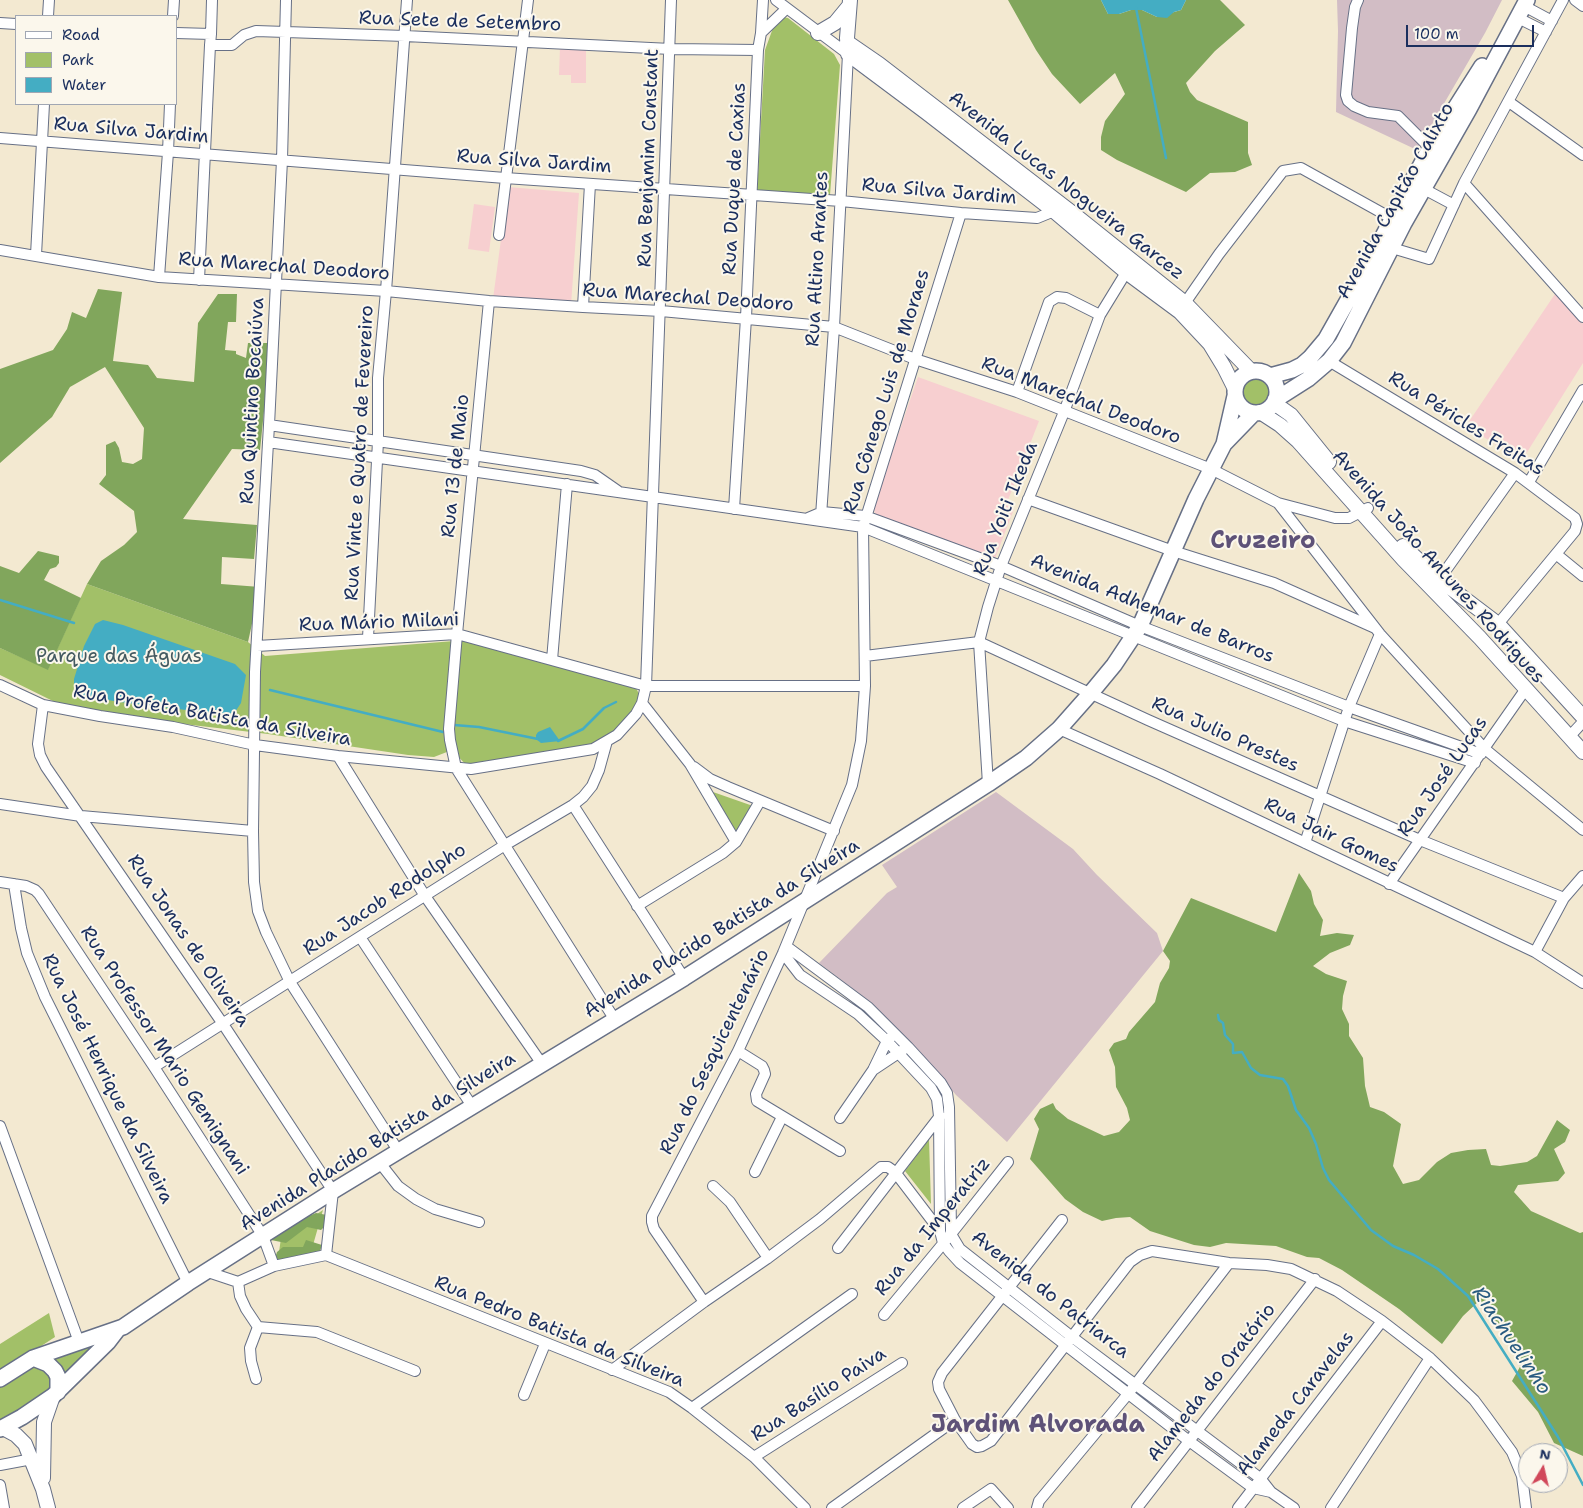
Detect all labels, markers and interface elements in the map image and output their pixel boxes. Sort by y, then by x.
street label: Rua Sete de Setembro [358,7,562,37]
legend [15,15,178,105]
scale bar [1408,15,1536,47]
text: 100 m [1414,24,1459,44]
text: Road [62,25,100,45]
street label: Rua Benjamim Constant [634,48,664,268]
text: Park [62,50,94,70]
text: Water [62,75,106,95]
street label: Rua Duque de Caxias [719,82,751,276]
street label: Avenida Lucas Nogueira Garcez [944,87,1188,285]
street label: Avenida Capitão Calixto [1333,99,1459,303]
street label: Rua Silva Jardim [53,113,209,149]
street label: Rua Silva Jardim [456,145,612,179]
street label: Rua Altino Arantes [802,171,834,347]
street label: Rua Silva Jardim [861,174,1017,210]
street label: Rua Marechal Deodoro [178,248,390,286]
street label: Rua Cônego Luis de Moraes [839,267,935,517]
street label: Rua Marechal Deodoro [582,279,794,317]
street label: Rua Quintino Bocaiúva [236,297,270,505]
street label: Rua Vinte e Quatro de Fevereiro [341,305,379,601]
street label: Rua Marechal Deodoro [978,352,1184,450]
street label: Rua Péricles Freitas [1384,367,1548,481]
street label: Rua 13 de Maio [437,393,475,539]
street label: Rua Yoiti Ikeda [969,439,1043,579]
street label: Avenida João Antunes Rodrigues [1327,445,1549,689]
district label: Cruzeiro [1210,528,1316,556]
street label: Avenida Adhemar de Barros [1027,550,1277,668]
street label: Rua Mário Milani [298,609,460,637]
park label: Parque das Águas [36,646,202,668]
street label: Rua Profeta Batista da Silveira [71,680,353,752]
street label: Rua Julio Prestes [1148,692,1302,778]
street label: Rua José Lucas [1393,712,1493,842]
street label: Rua Jair Gomes [1260,793,1402,879]
street label: Avenida Placido Batista da Silveira [580,834,864,1024]
street label: Rua Jacob Rodolpho [299,839,471,961]
street label: Rua Jonas de Oliveira [122,851,254,1031]
street label: Rua Professor Mario Gemignani [75,922,253,1180]
street label: Rua do Sesquicentenário [655,945,775,1159]
street label: Rua José Henrique da Silveira [36,950,178,1208]
street label: Avenida Placido Batista da Silveira [236,1047,520,1237]
street label: Rua da Imperatriz [870,1153,996,1301]
street label: Avenida do Patriarca [966,1226,1134,1364]
street label: Rua Pedro Batista da Silveira [431,1271,687,1393]
water label: Riachuelinho [1466,1282,1556,1400]
street label: Alameda do Oratório [1143,1299,1281,1467]
street label: Alameda Caravelas [1232,1327,1360,1481]
street label: Rua Basílio Paiva [747,1343,891,1447]
district label: Jardim Alvorada [931,1412,1145,1440]
north arrow [1518,1443,1568,1493]
text: N [1538,1444,1552,1464]

